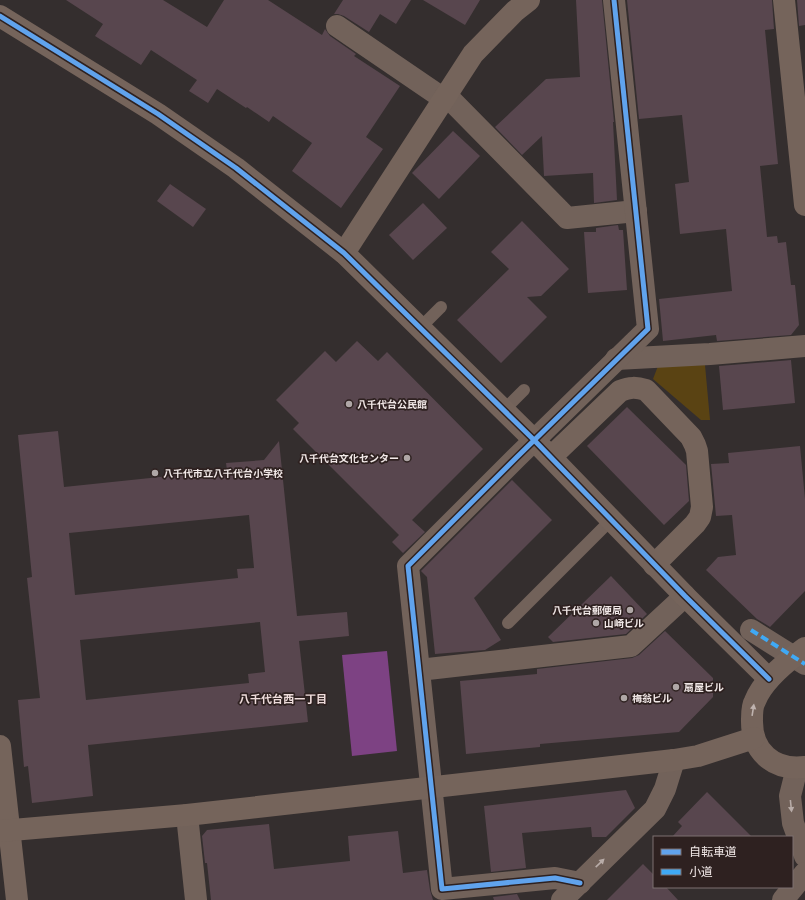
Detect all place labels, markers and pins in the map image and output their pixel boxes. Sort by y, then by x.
place label: 八千代台公民館 [357,398,427,411]
marker: 八千代台公民館 [344,399,354,409]
place label: 八千代台文化センター [299,452,399,465]
marker: 八千代台文化センター [402,453,412,463]
place label: 八千代市立八千代台小学校 [163,467,283,480]
marker: 八千代市立八千代台小学校 [150,468,160,478]
place label: 八千代台郵便局 [552,604,622,617]
marker: 八千代台郵便局 [625,605,635,615]
place label: 山崎ビル [604,617,644,630]
marker: 山崎ビル [591,618,601,628]
place label: 扇屋ビル [683,681,724,694]
marker: 扇屋ビル [671,682,681,692]
place label: 梅翁ビル [632,692,672,705]
marker: 梅翁ビル [619,693,629,703]

